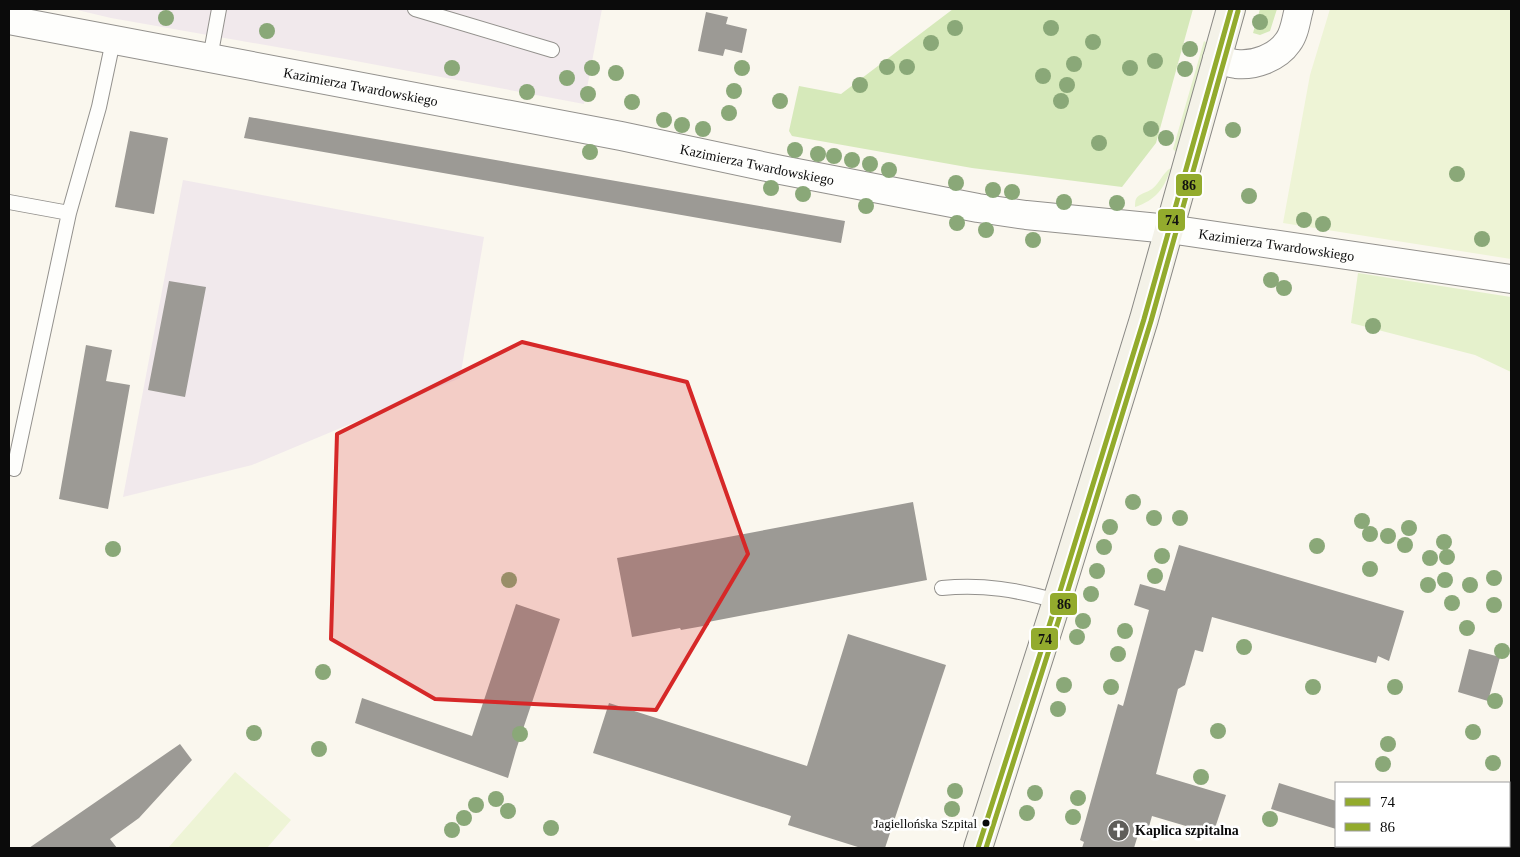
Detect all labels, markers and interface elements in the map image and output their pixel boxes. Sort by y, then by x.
street label: Kazimierza Twardowskiego [282,65,439,109]
street label: Kazimierza Twardowskiego [679,141,836,188]
line badge: 86 [1175,173,1203,197]
text: 86 [1182,178,1196,193]
line badge: 74 [1157,208,1186,232]
text: 74 [1165,213,1179,228]
street label: Kazimierza Twardowskiego [1198,226,1355,264]
line badge: 86 [1049,592,1078,616]
text: 86 [1057,597,1071,612]
line badge: 74 [1030,627,1059,651]
text: 74 [1038,632,1052,647]
legend [1335,782,1510,847]
text: 74 [1380,794,1396,810]
place label: Jagiellońska Szpital [873,816,977,831]
marker: Jagiellońska Szpital [981,818,991,828]
church icon: Kaplica szpitalna [1107,818,1131,842]
text: 86 [1380,819,1396,835]
place label: Kaplica szpitalna [1135,823,1239,838]

